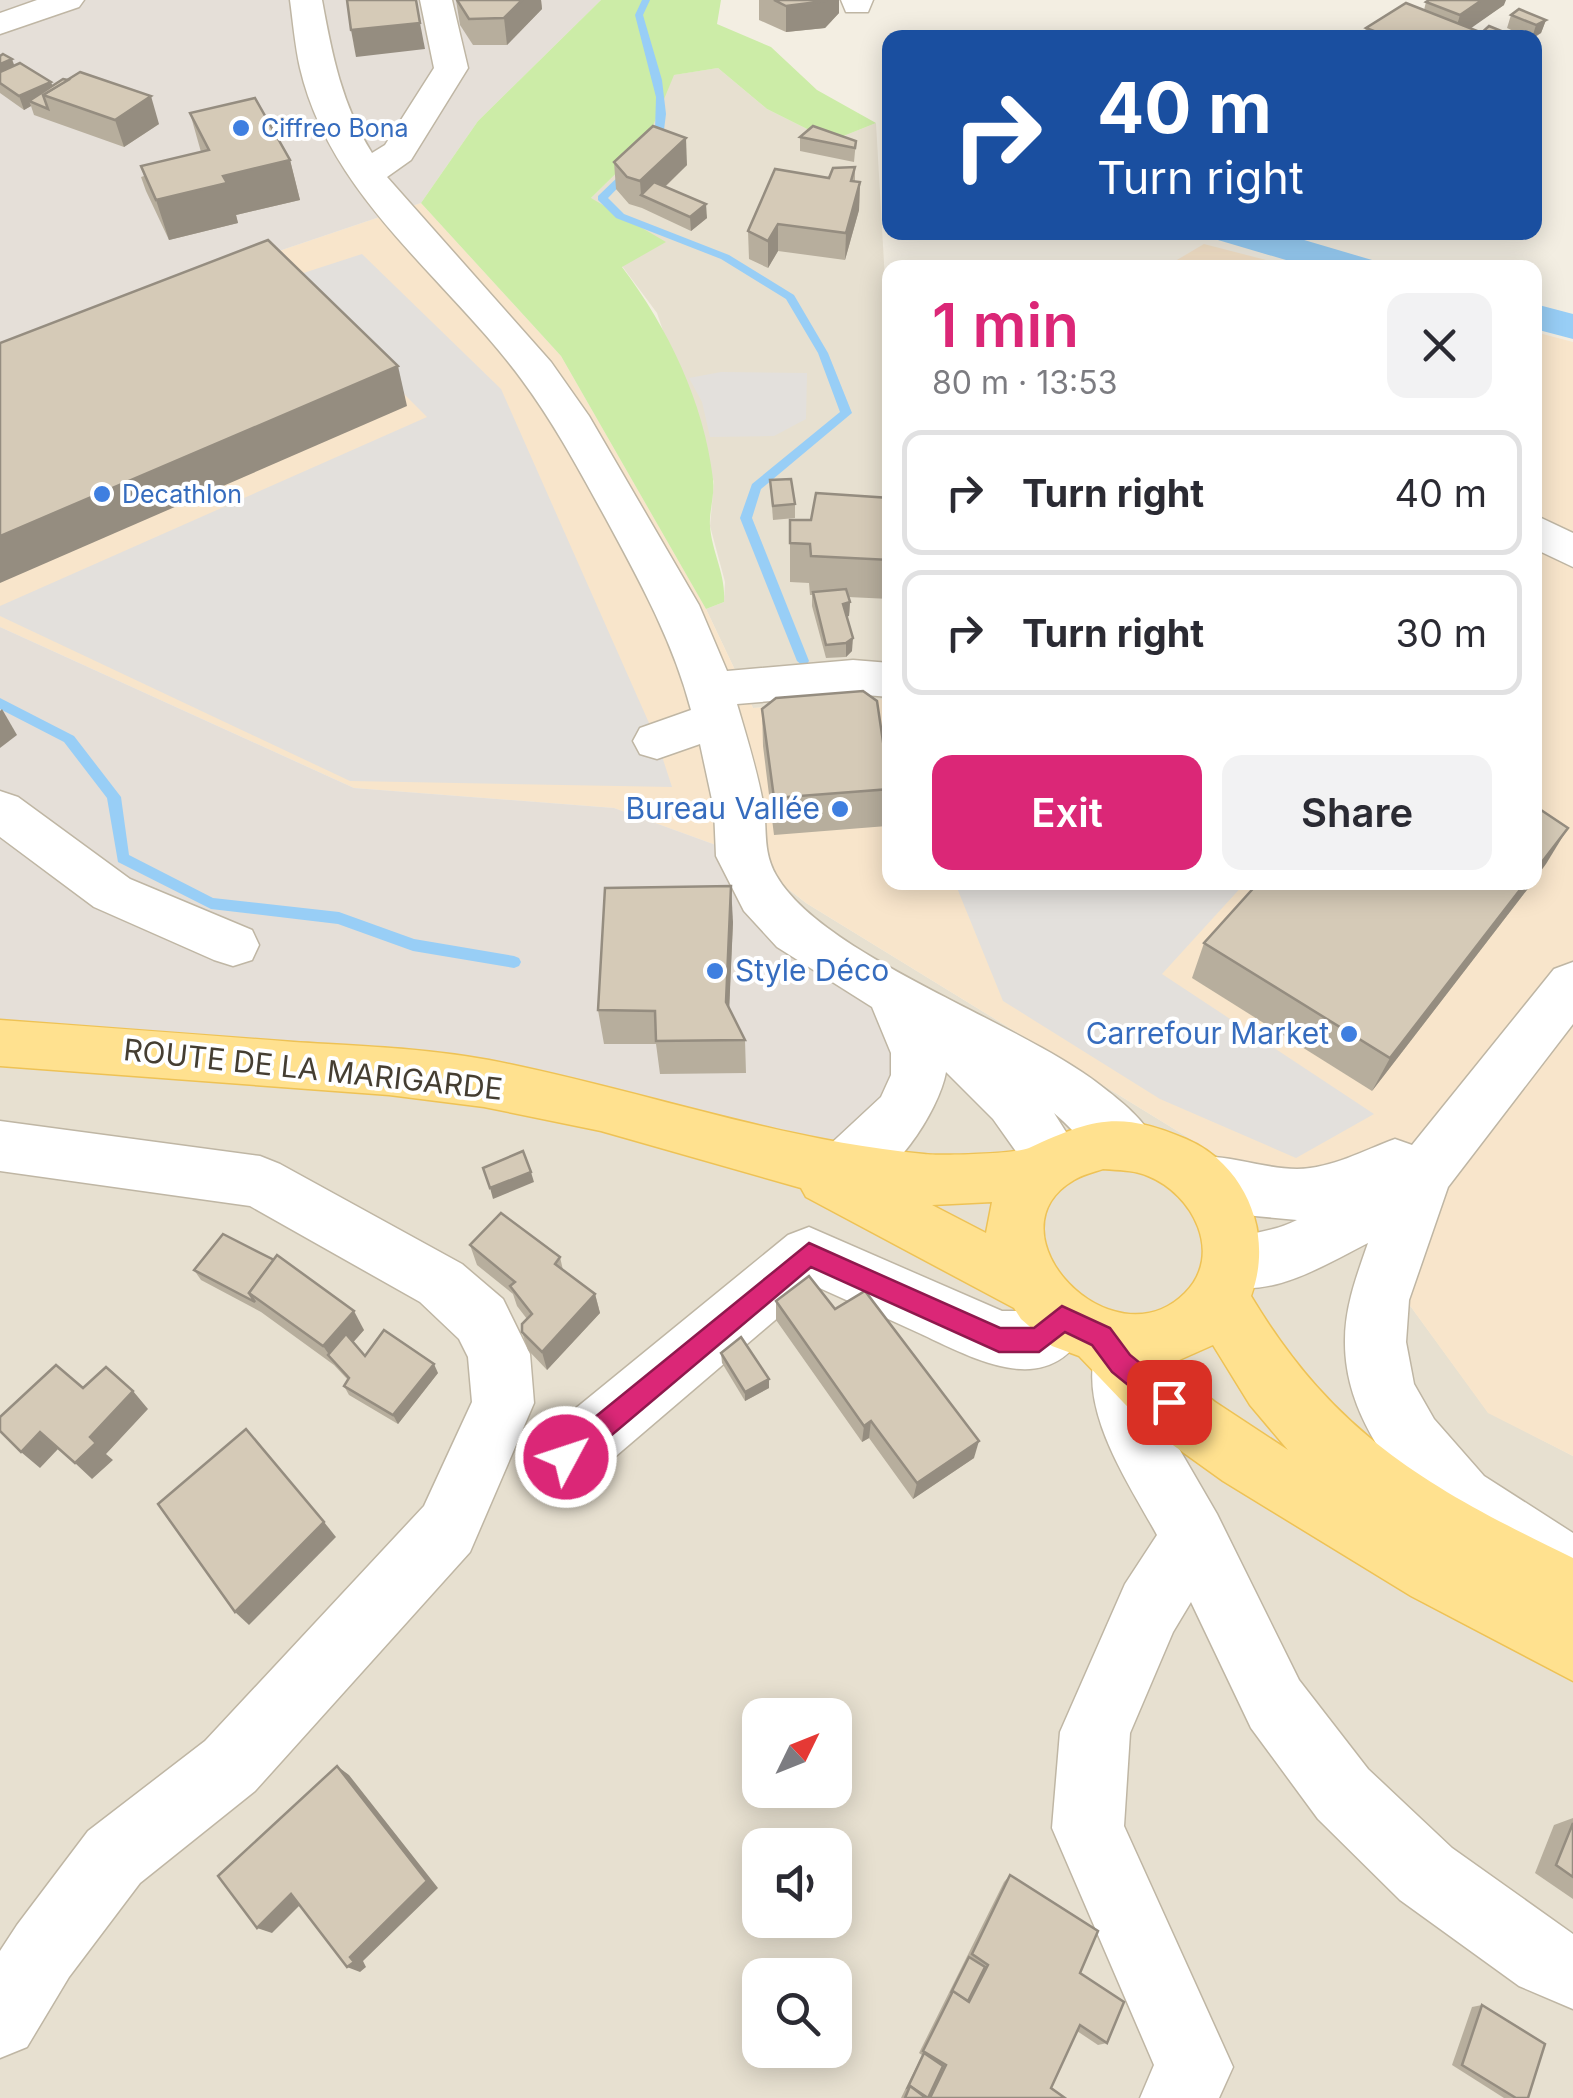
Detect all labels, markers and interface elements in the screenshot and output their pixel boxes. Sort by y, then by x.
text: 40 m [1097,65,1272,150]
icon: right [932,70,1062,200]
place label: Ciffreo Bona [261,113,409,143]
marker: Ciffreo Bona [230,117,252,139]
text: Turn right [1097,150,1304,205]
text: 1 min [932,289,1079,361]
button: close [1387,293,1492,398]
text: 80 m · 13:53 [932,363,1117,402]
icon: right [937,465,992,520]
text: Turn right [1022,470,1204,516]
text: 40 m [1395,470,1487,516]
place label: Decathlon [122,479,242,509]
marker: Decathlon [91,483,113,505]
icon: right [937,605,992,660]
text: Turn right [1022,610,1204,656]
text: 30 m [1396,610,1487,656]
button: Exit [932,755,1202,870]
button: Share [1222,755,1492,870]
place label: Bureau Vallée [625,790,820,826]
marker: Bureau Vallée [829,798,851,820]
place label: Style Déco [735,952,889,988]
marker: Style Déco [704,960,726,982]
place label: Carrefour Market [1086,1015,1329,1051]
marker: Carrefour Market [1338,1023,1360,1045]
street label: ROUTE DE LA MARIGARDE [122,1031,505,1107]
pin [1127,1360,1212,1445]
icon: arrive [1142,1375,1197,1430]
position arrow [514,1405,618,1509]
north arrow [742,1698,852,1808]
map controls [742,1698,852,2068]
button: sound [742,1828,852,1938]
button: search [742,1958,852,2068]

